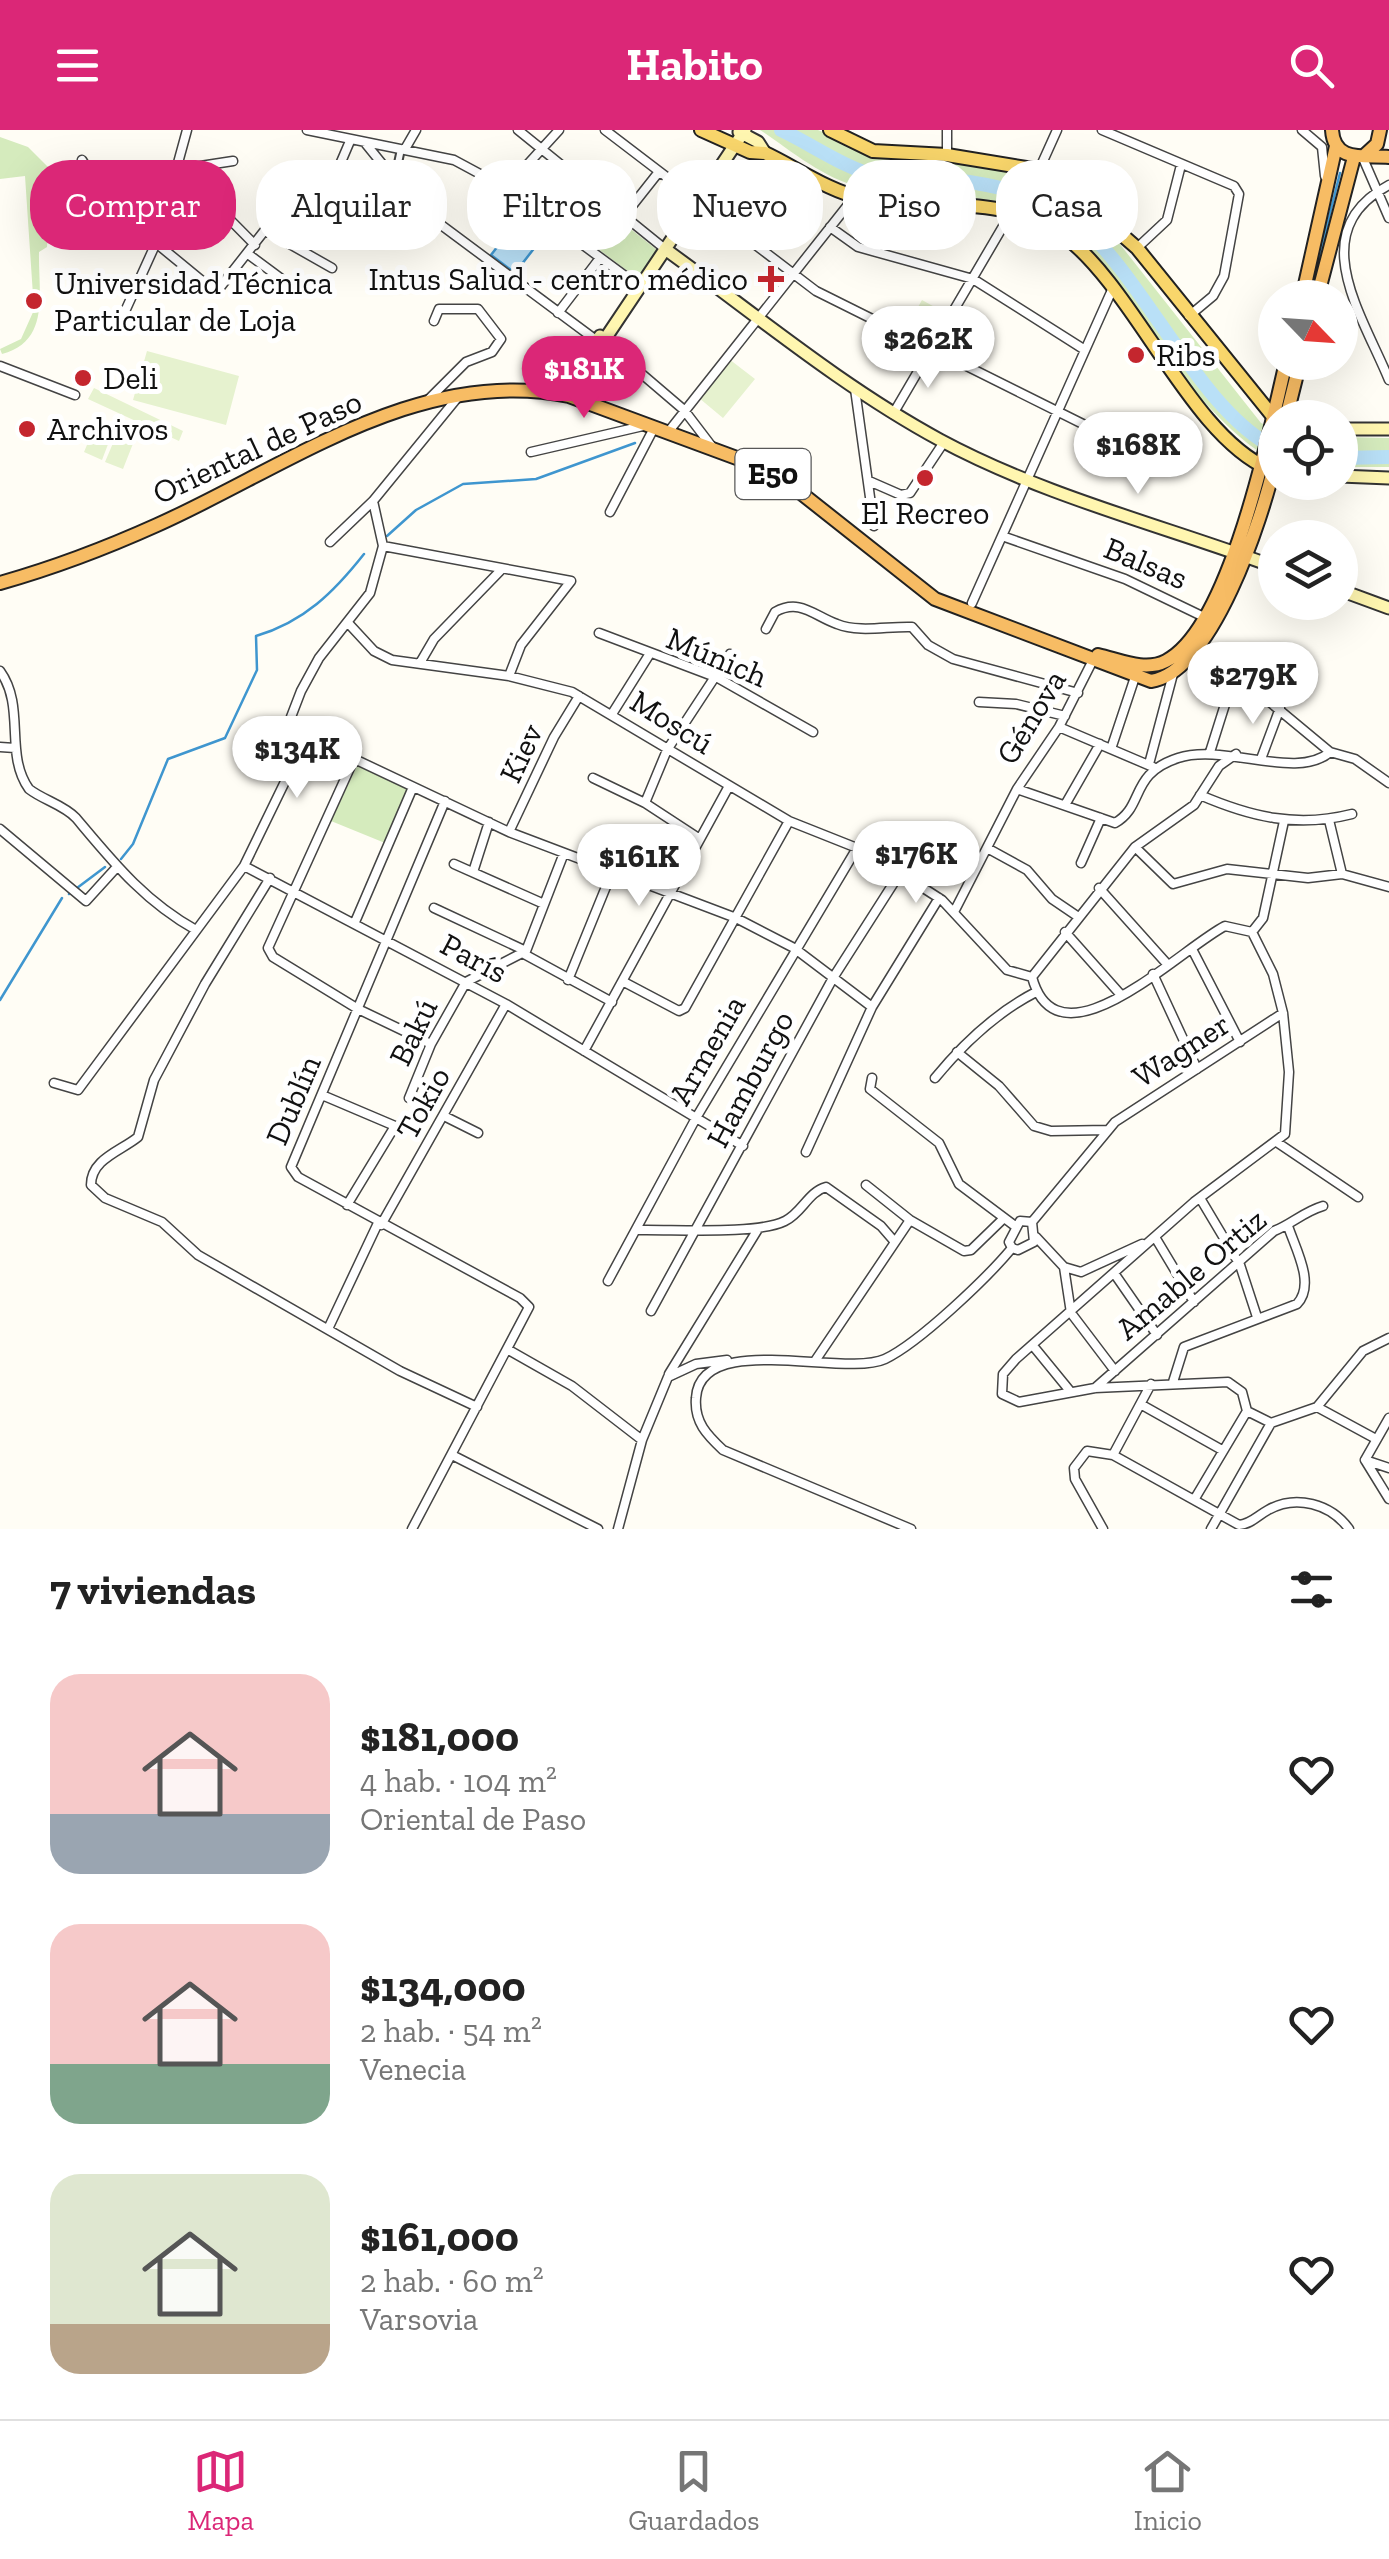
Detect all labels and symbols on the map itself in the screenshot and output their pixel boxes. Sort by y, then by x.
place label: Intus Salud - centro médico [369,260,748,298]
place label: Universidad Técnica Particular de Loja [54,264,333,339]
marker: Intus Salud - centro médico [758,266,784,292]
north arrow [1258,280,1358,380]
marker: Universidad Técnica Particular de Loja [23,290,45,312]
pin: $262K [858,306,998,391]
pin: $181K [514,336,654,421]
place label: Ribs [1156,336,1216,374]
marker: Ribs [1125,344,1147,366]
place label: Deli [103,359,158,397]
marker: Deli [72,367,94,389]
street label: Oriental de Paso [146,382,368,512]
place label: Archivos [47,410,169,448]
pin: $168K [1068,412,1208,497]
marker: Archivos [16,418,38,440]
road number: E50 [736,449,810,499]
marker: El Recreo [914,467,936,489]
place label: El Recreo [861,494,989,532]
street label: Balsas [1099,529,1193,597]
street label: Múnich [661,619,773,695]
pin: $279K [1183,642,1323,727]
street label: Génova [988,663,1074,771]
street label: Moscú [623,682,721,762]
pin: $134K [227,716,367,801]
street label: Kiev [491,718,551,788]
pin: $176K [846,821,986,906]
pin: $161K [569,824,709,909]
street label: París [434,925,514,991]
street label: Armenia [661,989,753,1111]
street label: Bakú [381,992,445,1072]
street label: Hamburgo [698,1004,802,1154]
street label: Wagner [1125,1005,1237,1095]
street label: Dublín [257,1049,329,1150]
street label: Tokio [388,1060,458,1146]
street label: Amable Ortiz [1108,1200,1274,1348]

